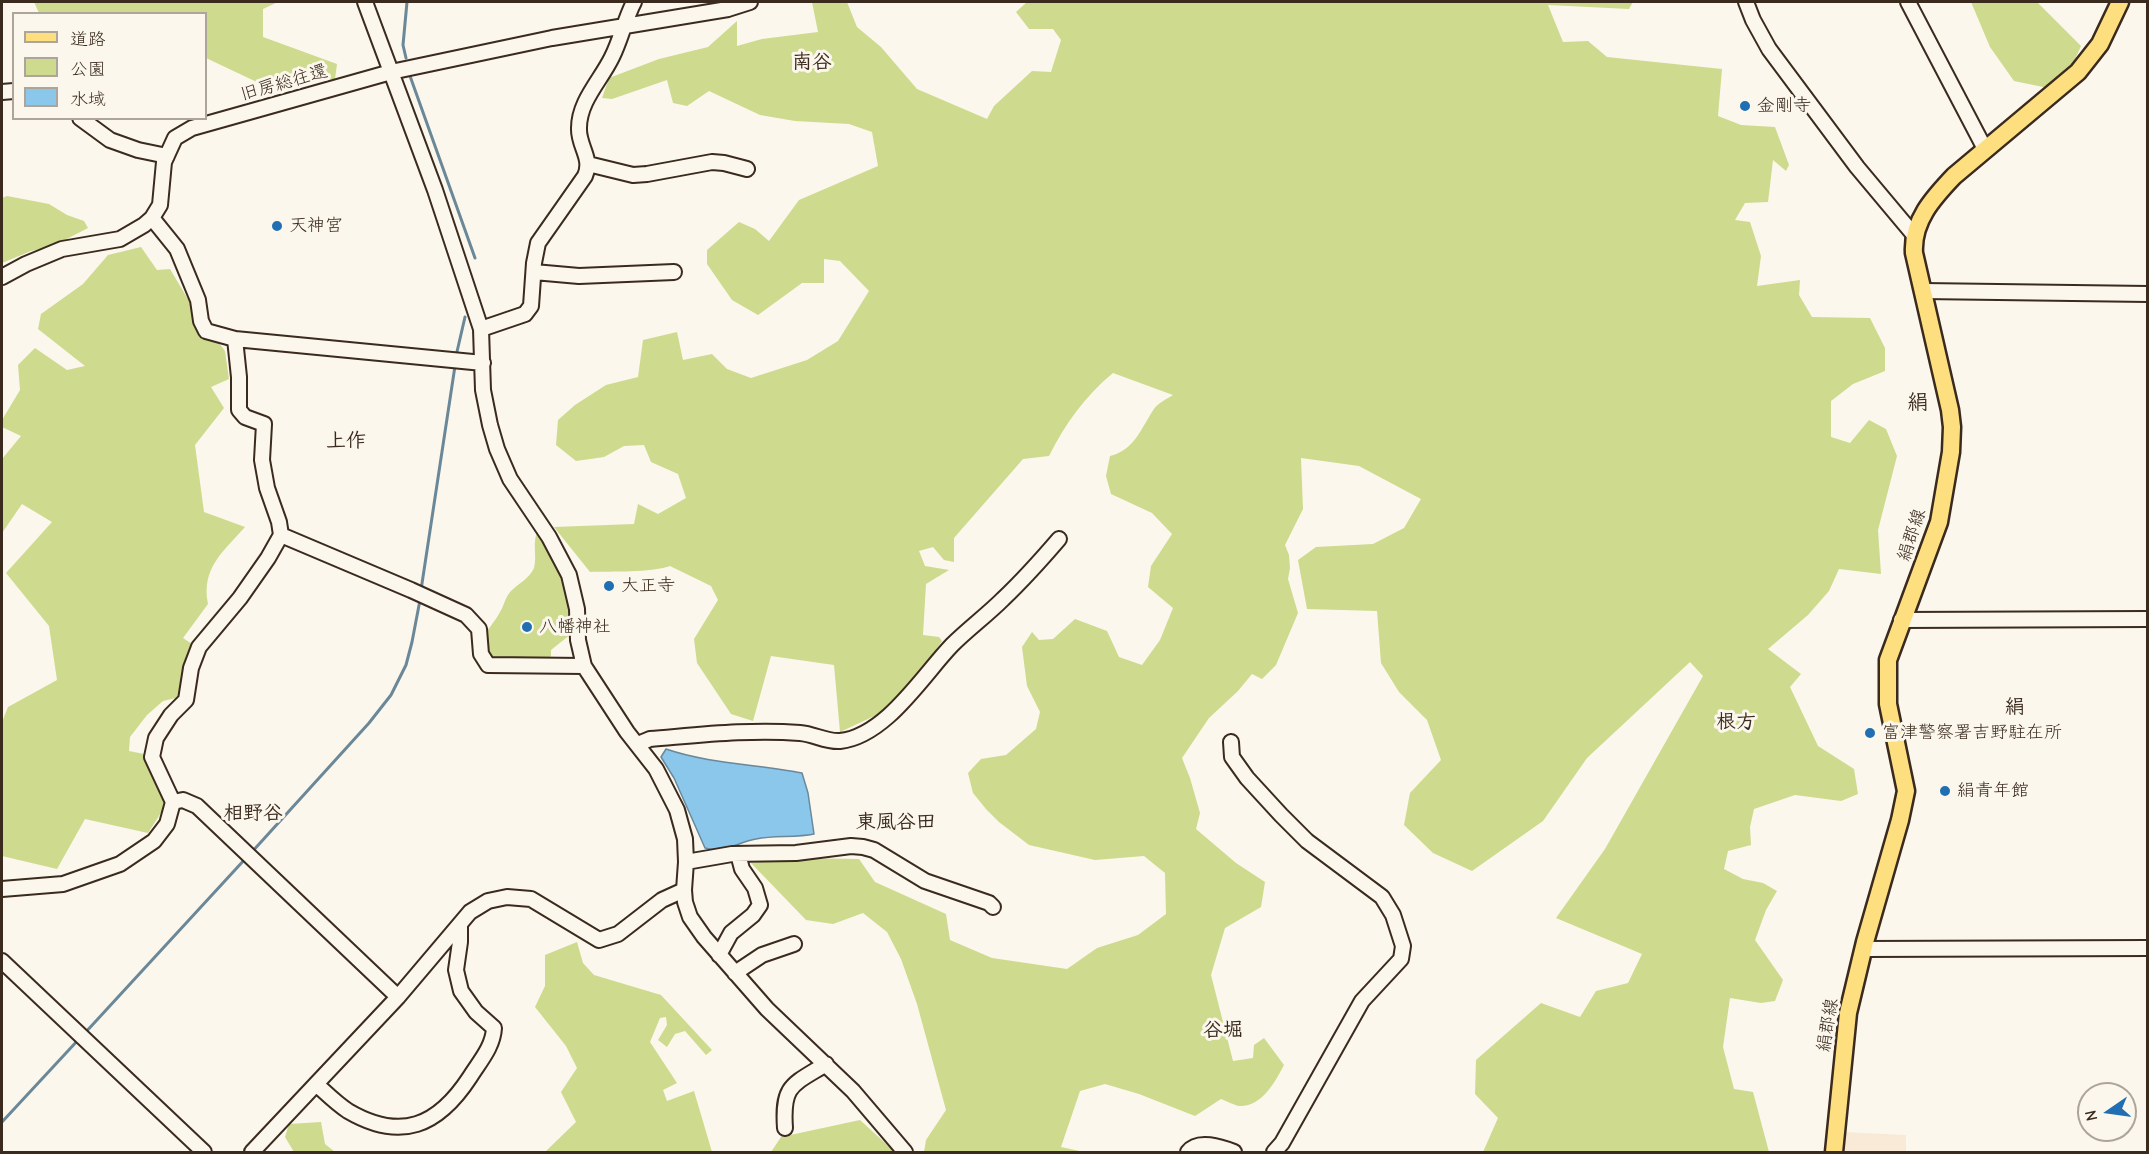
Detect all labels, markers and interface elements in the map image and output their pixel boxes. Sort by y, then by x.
legend [12,12,207,120]
text: 道路 [70,29,106,50]
district label: 南谷 [792,50,832,74]
text: 公園 [70,59,106,80]
street label: 旧房総往還 [238,60,330,106]
text: 水域 [70,89,106,110]
place label: 金剛寺 [1757,95,1811,117]
marker: 金剛寺 [1738,99,1752,113]
place label: 天神宮 [289,215,343,237]
marker: 天神宮 [270,219,284,233]
district label: 絹 [1908,390,1928,416]
district label: 上作 [326,429,366,453]
street label: 絹郡線 [1893,506,1931,564]
place label: 大正寺 [621,575,675,597]
marker: 大正寺 [602,579,616,593]
place label: 八幡神社 [539,616,611,638]
marker: 八幡神社 [520,620,534,634]
district label: 絹 [2005,695,2025,719]
district label: 根方 [1716,710,1756,734]
place label: 富津警察署吉野駐在所 [1882,722,2062,744]
marker: 富津警察署吉野駐在所 [1863,726,1877,740]
place label: 絹青年館 [1957,780,2029,802]
marker: 絹青年館 [1938,784,1952,798]
district label: 相野谷 [223,801,283,825]
district label: 東風谷田 [856,810,936,834]
street label: 絹郡線 [1813,997,1843,1053]
district label: 谷堀 [1203,1018,1243,1042]
north arrow [2077,1082,2137,1142]
text: N [2081,1108,2101,1123]

